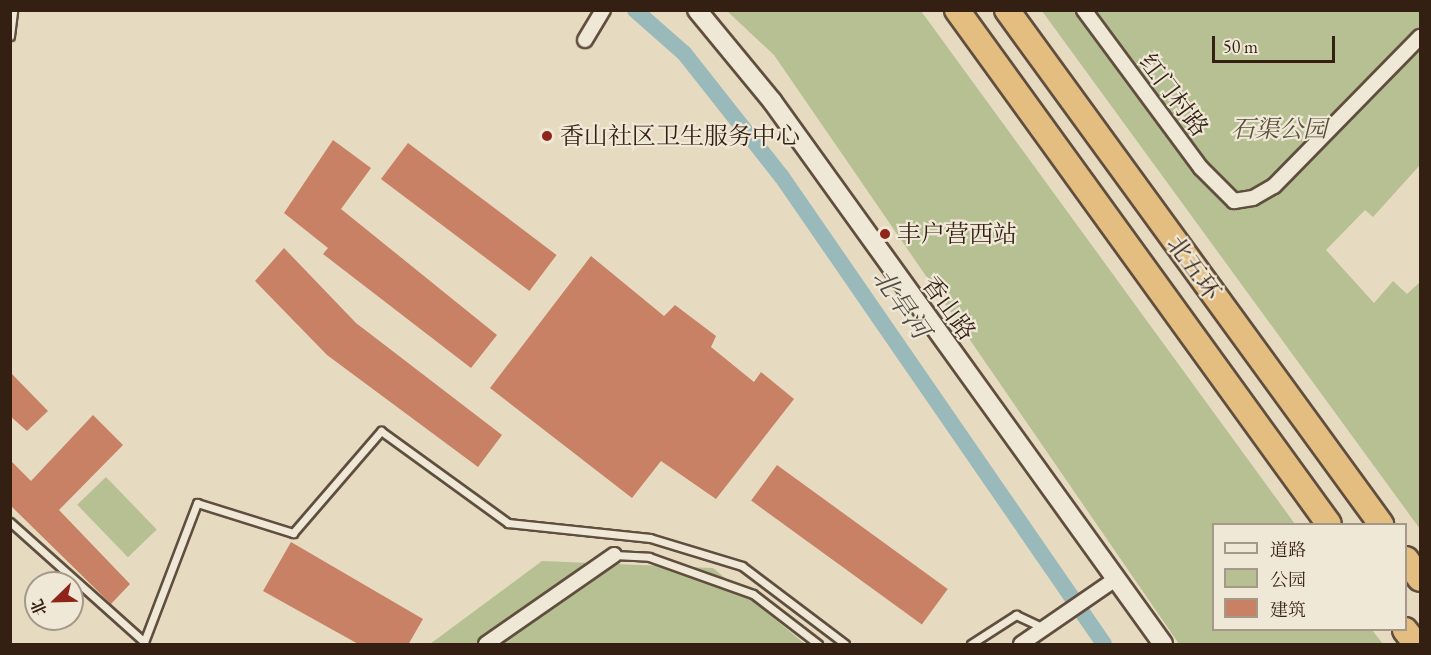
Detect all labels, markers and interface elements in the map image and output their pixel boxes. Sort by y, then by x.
scale bar [1215,24,1338,62]
text: 50 m [1223,35,1258,58]
street label: 红门村路 [1134,48,1214,142]
park label: 石渠公园 [1231,115,1327,143]
place label: 香山社区卫生服务中心 [560,122,800,150]
marker: 香山社区卫生服务中心 [538,127,556,145]
place label: 丰户营西站 [897,220,1017,248]
marker: 丰户营西站 [878,227,892,241]
street label: 北五环 [1161,230,1227,306]
water label: 北旱河 [866,263,936,345]
street label: 香山路 [916,270,982,346]
legend [1212,523,1407,631]
text: 道路 [1270,538,1306,561]
text: 公园 [1270,568,1306,591]
north arrow [24,571,84,631]
text: 北 [26,596,52,619]
text: 建筑 [1270,598,1306,621]

